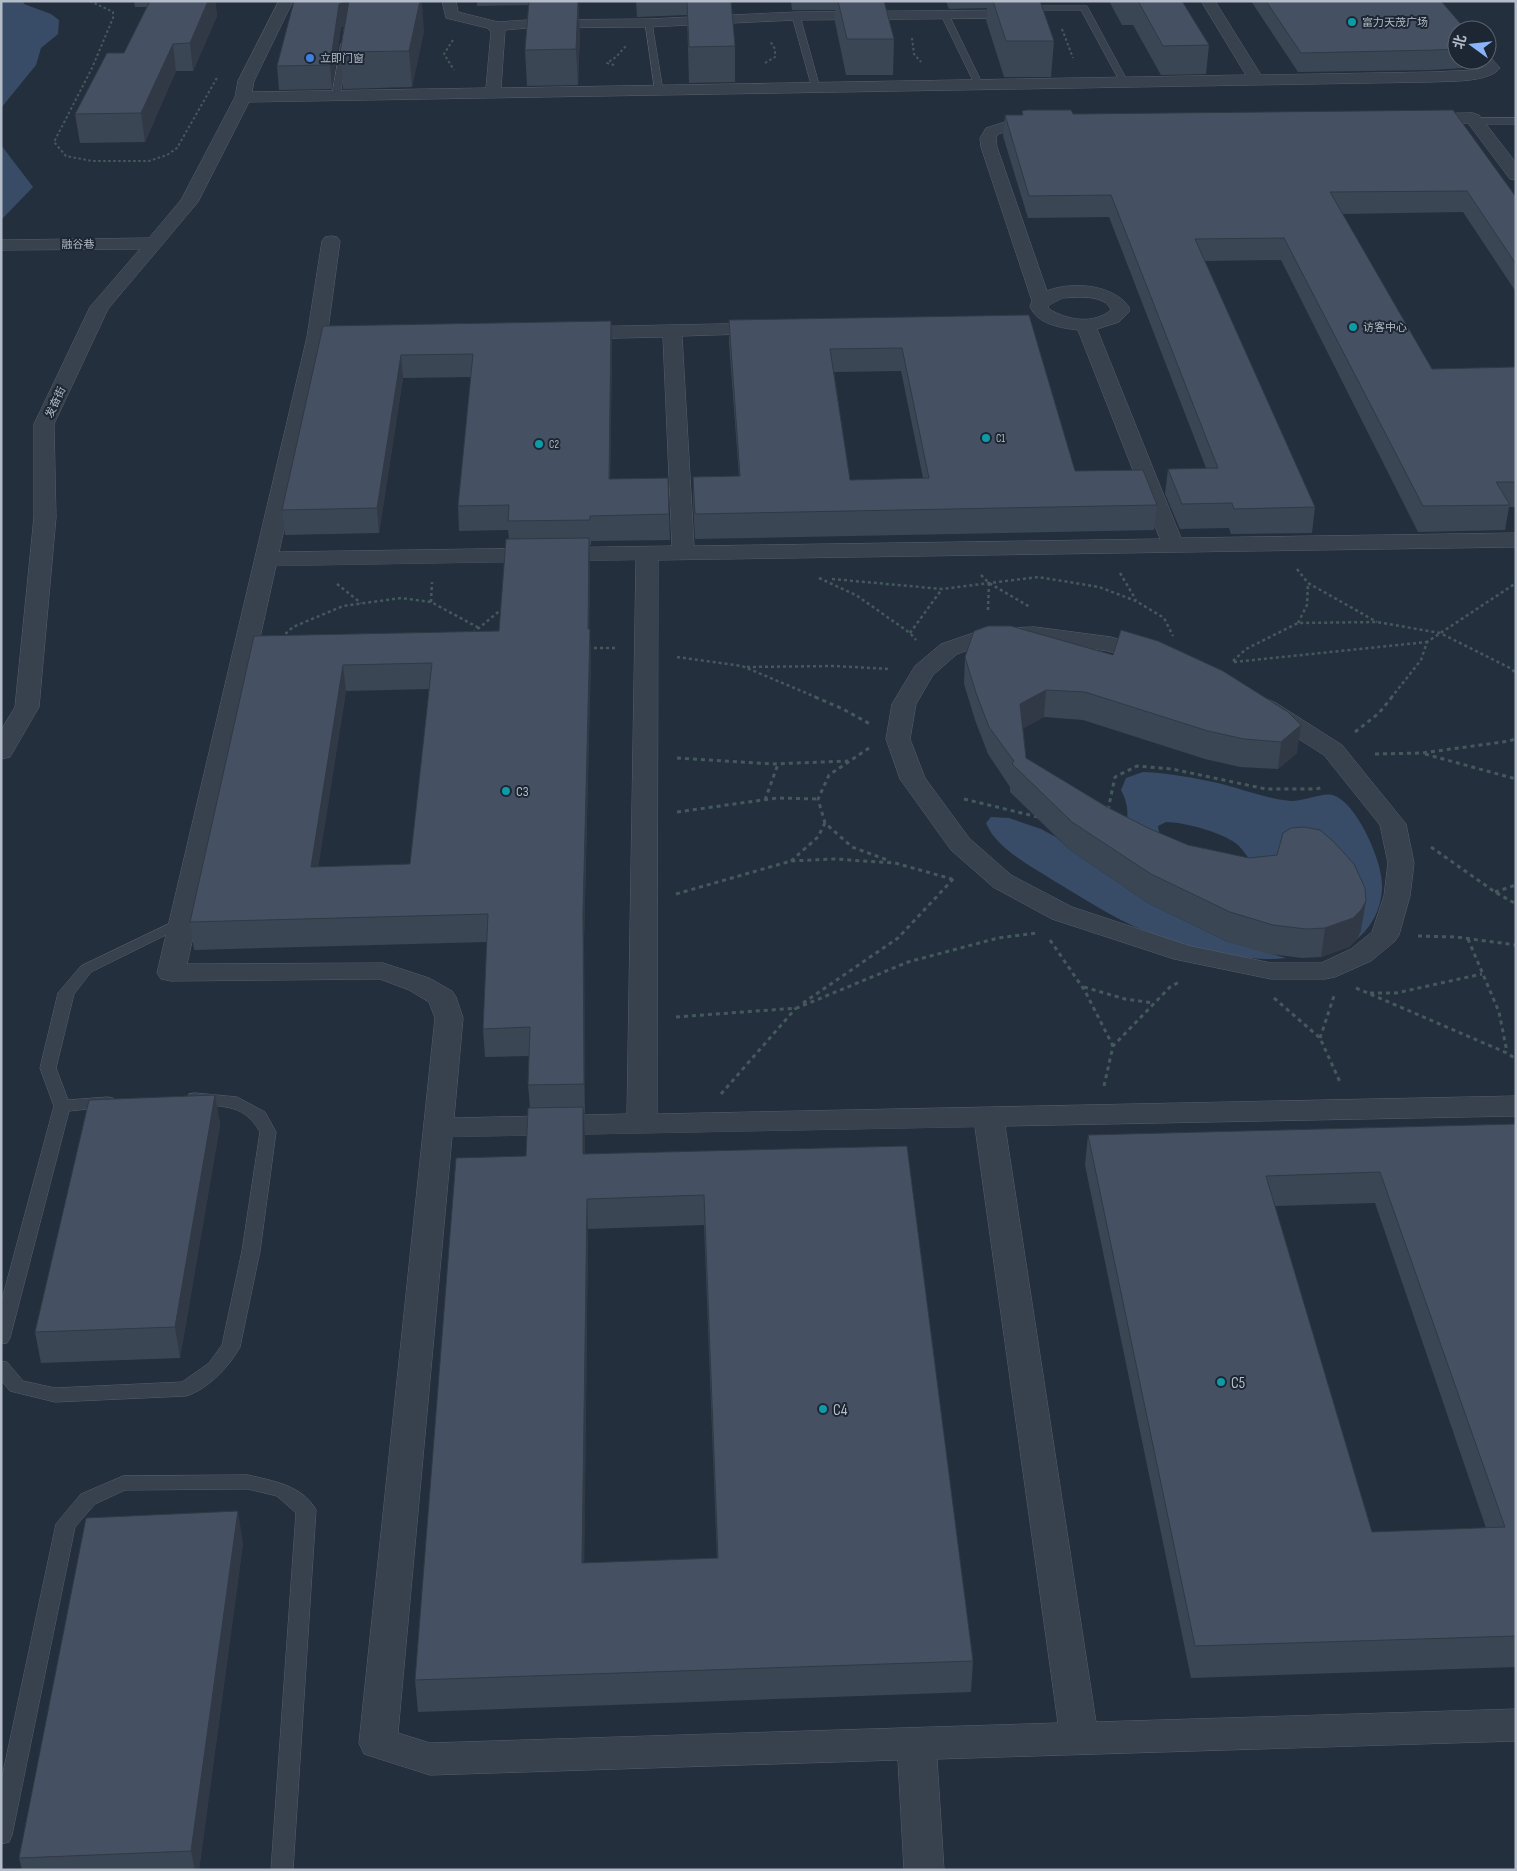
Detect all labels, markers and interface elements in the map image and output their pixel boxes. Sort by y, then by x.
marker: 富力天茂广场 [1346,16,1358,28]
place label: 富力天茂广场 [1362,16,1428,29]
north arrow [1447,20,1497,70]
text: 北 [1450,33,1470,51]
marker: 立即门窗 [304,52,316,64]
place label: 立即门窗 [320,52,364,65]
street label: 融谷巷 [61,238,95,251]
marker: 访客中心 [1347,321,1359,333]
place label: 访客中心 [1363,321,1407,334]
street label: 发奋街 [43,385,68,420]
marker: C1 [980,432,992,444]
place label: C1 [996,432,1005,445]
marker: C2 [533,438,545,450]
place label: C2 [549,438,559,451]
place label: C3 [516,783,529,800]
marker: C3 [500,785,512,797]
place label: C5 [1231,1374,1245,1393]
marker: C5 [1215,1376,1227,1388]
place label: C4 [833,1401,848,1420]
marker: C4 [817,1403,829,1415]

